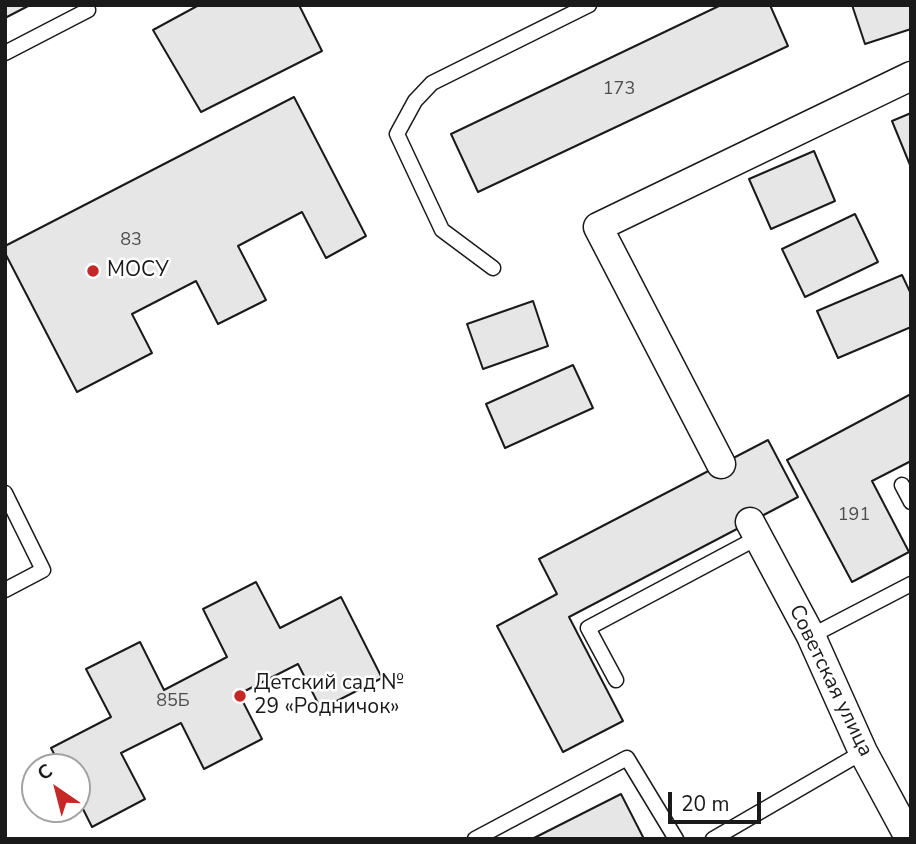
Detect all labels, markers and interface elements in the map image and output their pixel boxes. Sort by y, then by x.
house number: 173 [603,79,635,101]
house number: 83 [120,230,142,252]
place label: МОСУ [107,258,169,284]
marker: МОСУ [85,263,101,279]
house number: 191 [838,505,870,527]
street label: Советская улица [782,601,878,761]
place label: Детский сад № 29 «Родничок» [254,671,404,721]
marker: Детский сад № 29 «Родничок» [232,688,248,704]
house number: 85Б [156,691,190,713]
north arrow [21,753,91,823]
text: С [32,758,58,787]
scale bar [671,778,764,822]
text: 20 m [681,790,730,818]

